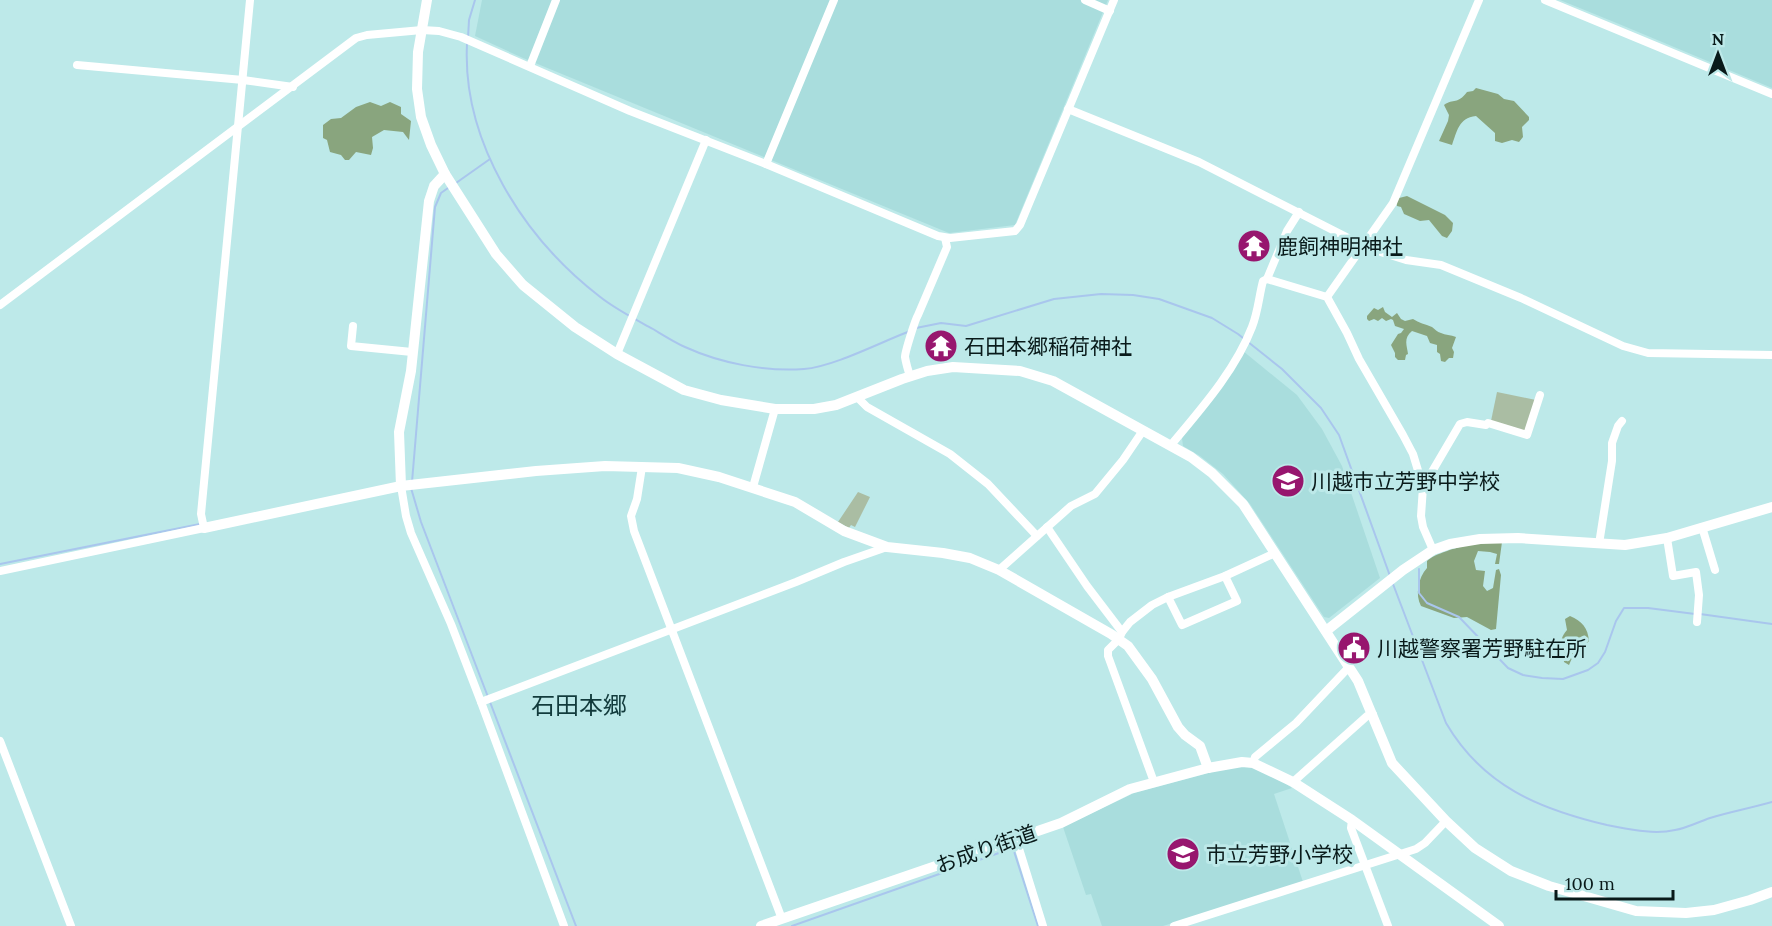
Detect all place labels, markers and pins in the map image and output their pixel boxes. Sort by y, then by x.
temple icon: 鹿飼神明神社 [1236,228,1272,264]
place label: 鹿飼神明神社 [1277,233,1403,260]
temple icon: 石田本郷稲荷神社 [923,328,959,364]
place label: 石田本郷稲荷神社 [964,333,1132,360]
school or university icon: 川越市立芳野中学校 [1270,463,1306,499]
place label: 川越市立芳野中学校 [1311,468,1500,495]
public building icon: 川越警察署芳野駐在所 [1336,630,1372,666]
place label: 川越警察署芳野駐在所 [1377,635,1587,662]
school or university icon: 市立芳野小学校 [1165,836,1201,872]
place label: 市立芳野小学校 [1206,841,1353,868]

